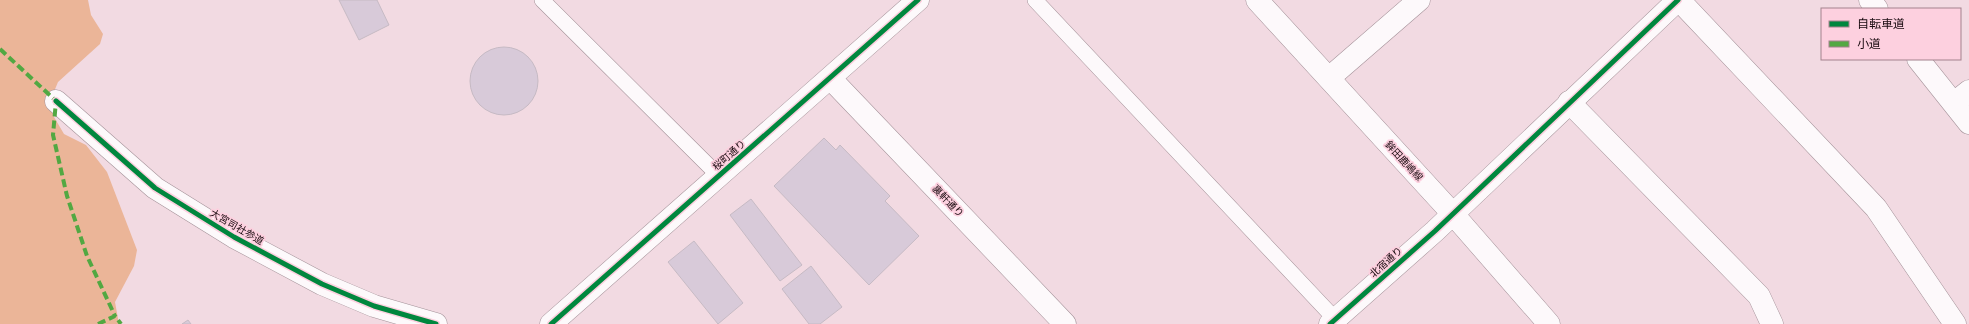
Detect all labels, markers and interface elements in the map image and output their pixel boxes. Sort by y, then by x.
legend [1821,8,1961,60]
text: 自転車道 [1857,17,1905,31]
text: 小道 [1857,37,1881,51]
street label: 桜町通り [710,137,748,173]
street label: 鉾田鹿嶋線 [1382,138,1426,184]
street label: 裏軒通り [929,182,967,220]
street label: 大宮司社参道 [208,206,266,248]
street label: 北宿通り [1367,244,1405,280]

